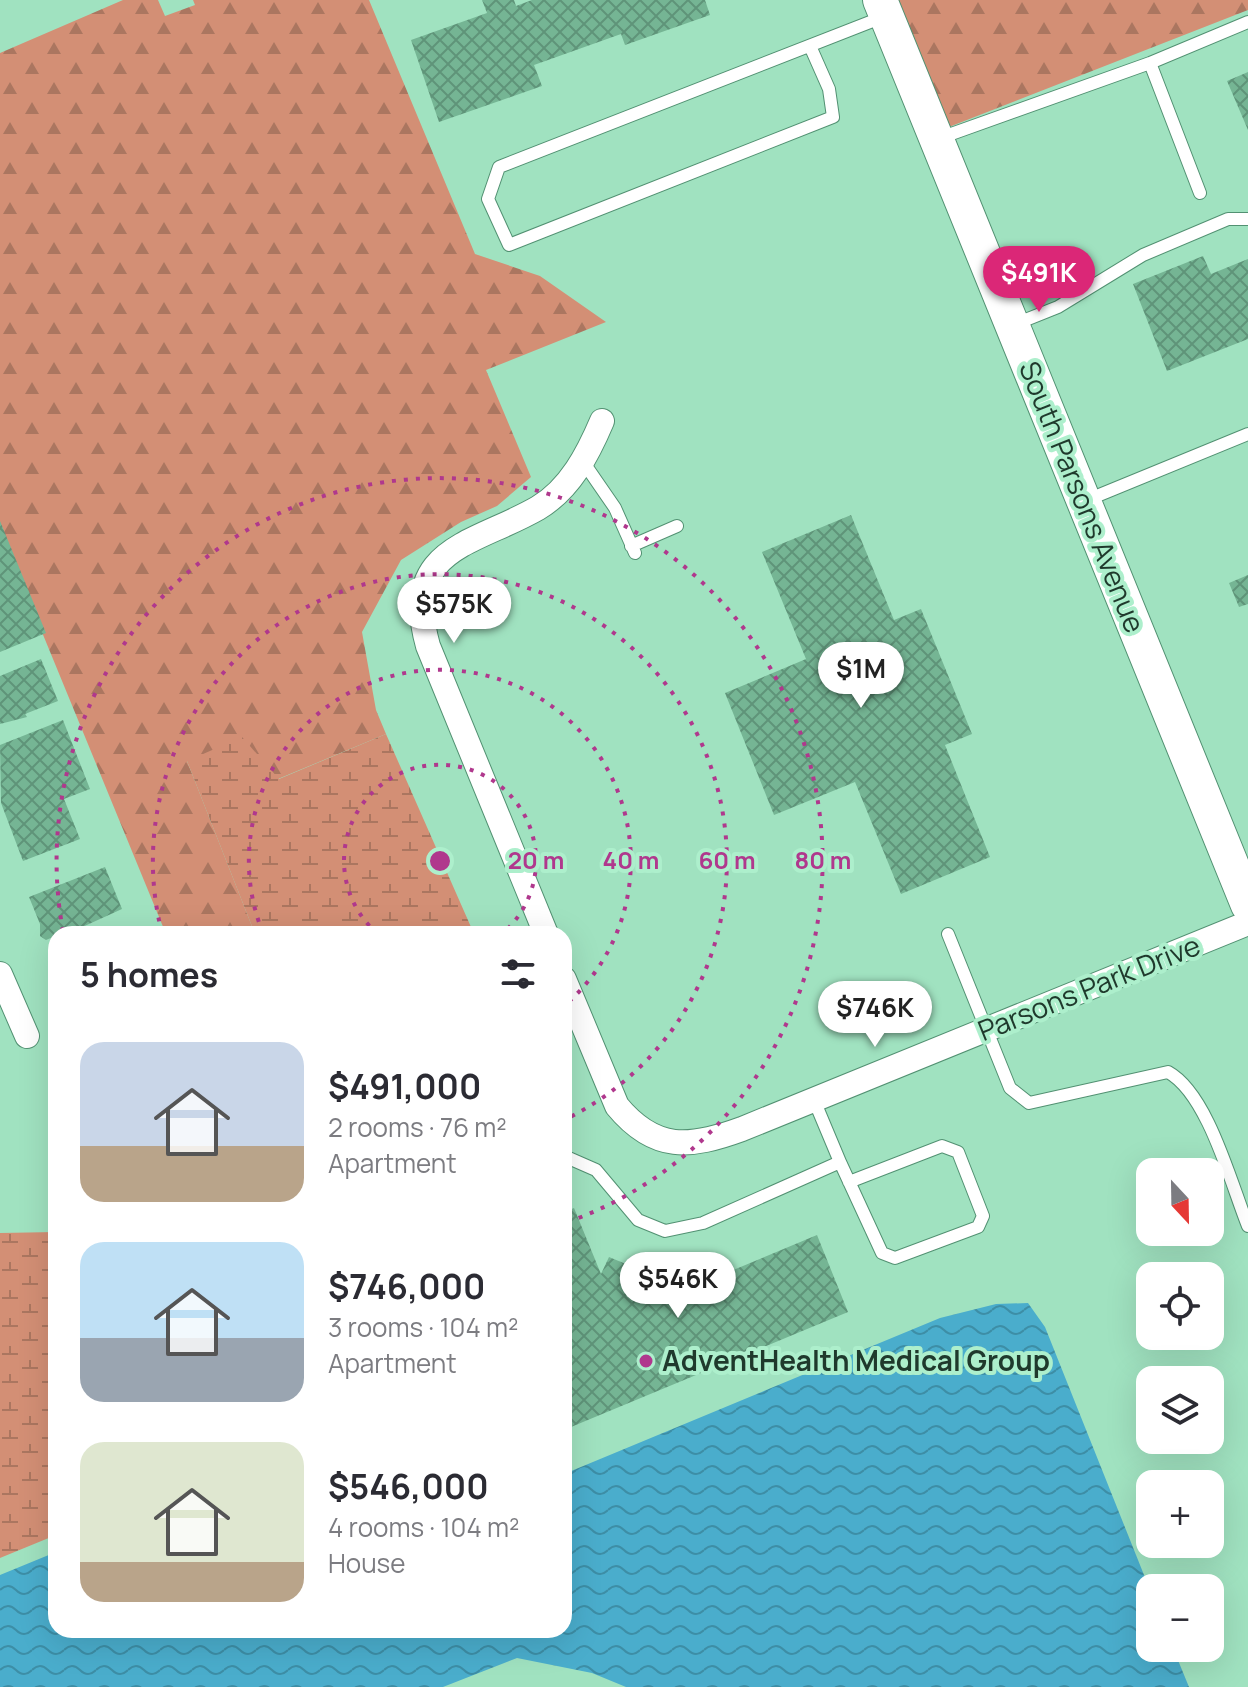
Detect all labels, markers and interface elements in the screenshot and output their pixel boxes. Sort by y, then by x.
pin: $491K [983,246,1095,314]
text: $491K [1001,254,1077,290]
street label: South Parsons Avenue [1011,355,1155,638]
pin: $575K [398,577,510,645]
text: $575K [415,585,493,621]
pin: $1M [822,642,900,710]
text: $1M [836,650,886,686]
text: 20 m [508,843,564,876]
text: 40 m [603,843,659,876]
text: 60 m [698,843,756,876]
text: 80 m [795,843,851,876]
centre of rings [426,847,454,875]
street label: Parsons Park Drive [972,925,1205,1049]
text: 5 homes [80,951,218,997]
icon: filters [496,952,540,996]
pin: $746K [819,981,931,1049]
text: $746K [836,989,914,1025]
text: $491,000 [328,1063,481,1109]
icon: home [144,1074,240,1170]
text: 2 rooms · 76 m² [328,1109,507,1145]
text: Apartment [328,1145,457,1181]
north arrow [1136,1158,1224,1246]
map controls [1136,1158,1224,1662]
pin: $546K [622,1252,734,1320]
text: $546K [638,1260,718,1296]
button: locate [1136,1262,1224,1350]
text: $746,000 [328,1263,485,1309]
icon: home [144,1274,240,1370]
text: 3 rooms · 104 m² [328,1309,518,1345]
place label: AdventHealth Medical Group [662,1341,1050,1379]
text: Apartment [328,1345,457,1381]
marker: AdventHealth Medical Group [637,1352,655,1370]
button: layers [1136,1366,1224,1454]
text: $546,000 [328,1463,489,1509]
button: + [1136,1470,1224,1558]
icon: home [144,1474,240,1570]
text: 4 rooms · 104 m² [328,1509,519,1545]
text: House [328,1545,405,1581]
button: − [1136,1574,1224,1662]

